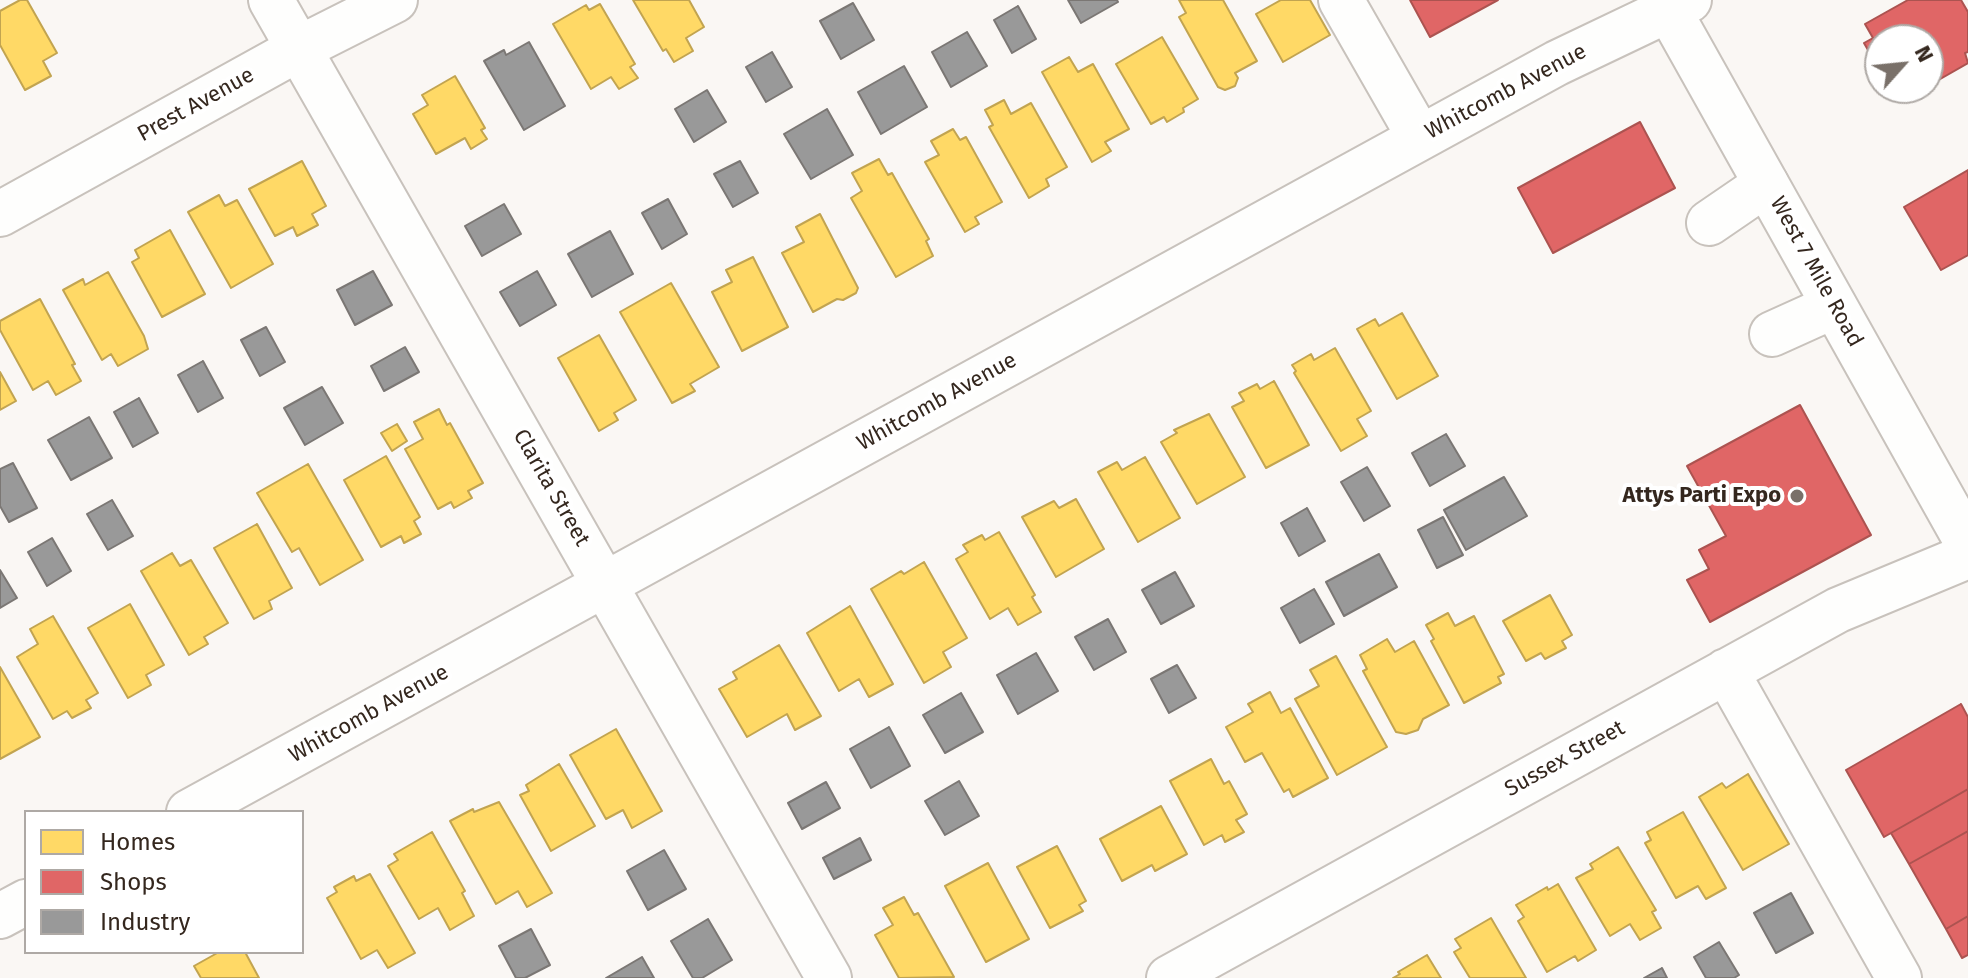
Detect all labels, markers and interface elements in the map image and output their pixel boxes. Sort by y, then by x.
north arrow [1864,24,1944,104]
street label: Whitcomb Avenue [1421,38,1591,146]
text: N [1909,41,1939,66]
street label: Prest Avenue [133,62,259,148]
street label: West 7 Mile Road [1764,192,1868,352]
street label: Whitcomb Avenue [853,347,1021,457]
street label: Clarita Street [507,425,595,551]
place label: Attys Parti Expo [1622,483,1781,509]
marker: Attys Parti Expo [1788,487,1806,505]
street label: Whitcomb Avenue [285,659,453,769]
street label: Sussex Street [1500,715,1630,803]
legend [24,810,304,954]
text: Homes [100,828,175,856]
text: Shops [100,868,167,896]
text: Industry [100,908,190,936]

